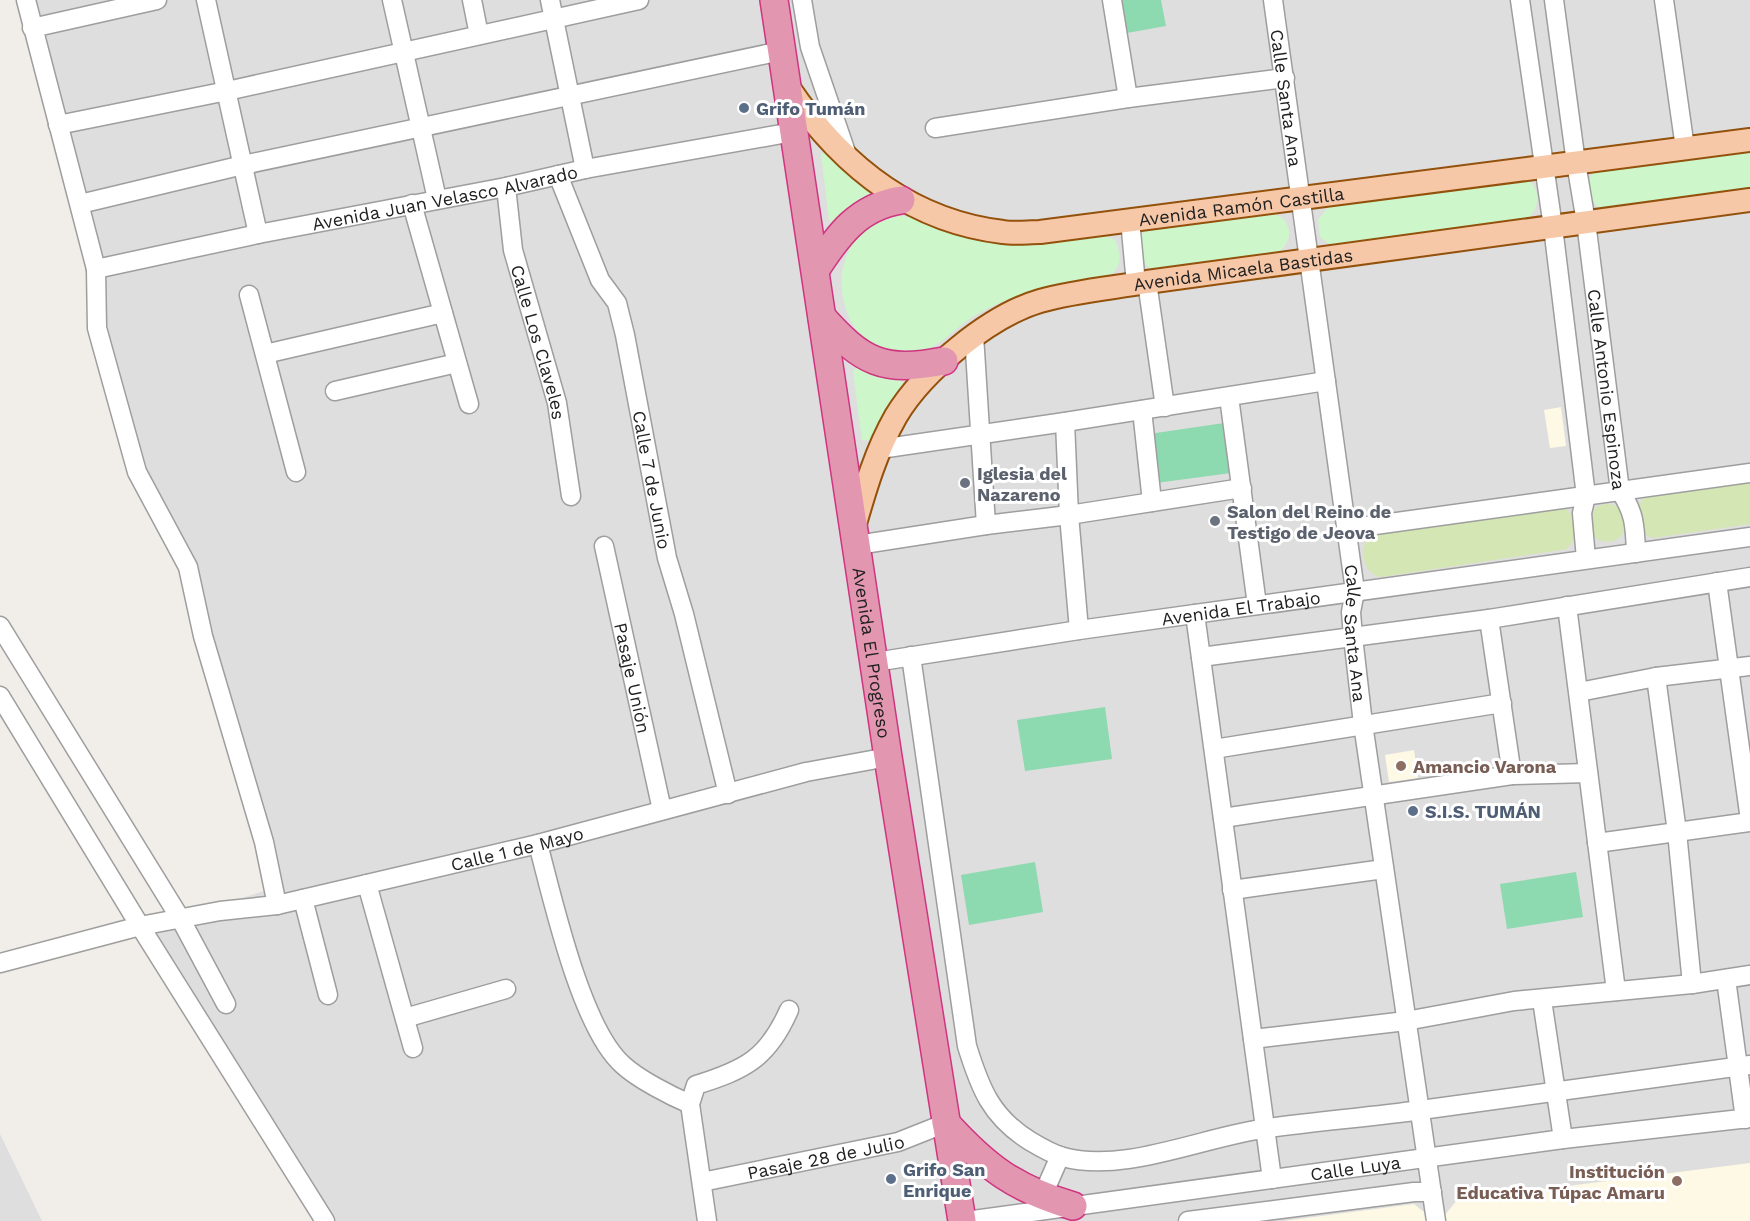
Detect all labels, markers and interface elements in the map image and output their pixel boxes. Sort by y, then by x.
street label: Calle Santa Ana [1267,28,1307,168]
place label: Grifo Tumán [756,98,865,119]
marker: Grifo Tumán [737,101,751,115]
street label: Avenida Juan Velasco Alvarado [310,161,580,234]
street label: Avenida Ramón Castilla [1137,182,1345,230]
street label: Avenida Micaela Bastidas [1132,244,1354,295]
street label: Calle Los Claveles [507,262,570,421]
street label: Calle Antonio Espinoza [1584,288,1630,491]
street label: Calle 7 de Junio [629,409,676,551]
place label: Iglesia del Nazareno [977,463,1067,505]
marker: Iglesia del Nazareno [958,476,972,490]
place label: Salon del Reino de Testigo de Jeova [1227,501,1391,543]
marker: Salon del Reino de Testigo de Jeova [1208,514,1222,528]
street label: Calle Santa Ana [1340,563,1371,703]
street label: Avenida El Progreso [849,566,896,740]
street label: Avenida El Trabajo [1160,586,1322,629]
street label: Pasaje Unión [611,621,655,735]
place label: Amancio Varona [1413,756,1557,777]
marker: Amancio Varona [1394,759,1408,773]
place label: S.I.S. TUMÁN [1425,801,1541,822]
marker: S.I.S. TUMÁN [1406,804,1420,818]
street label: Calle 1 de Mayo [449,822,585,875]
street label: Pasaje 28 de Julio [745,1130,907,1183]
street label: Calle Luya [1309,1151,1402,1184]
place label: Grifo San Enrique [903,1159,985,1201]
place label: Institución Educativa Túpac Amaru [1456,1161,1665,1203]
marker: Grifo San Enrique [884,1172,898,1186]
marker: Institución Educativa Túpac Amaru [1670,1174,1684,1188]

